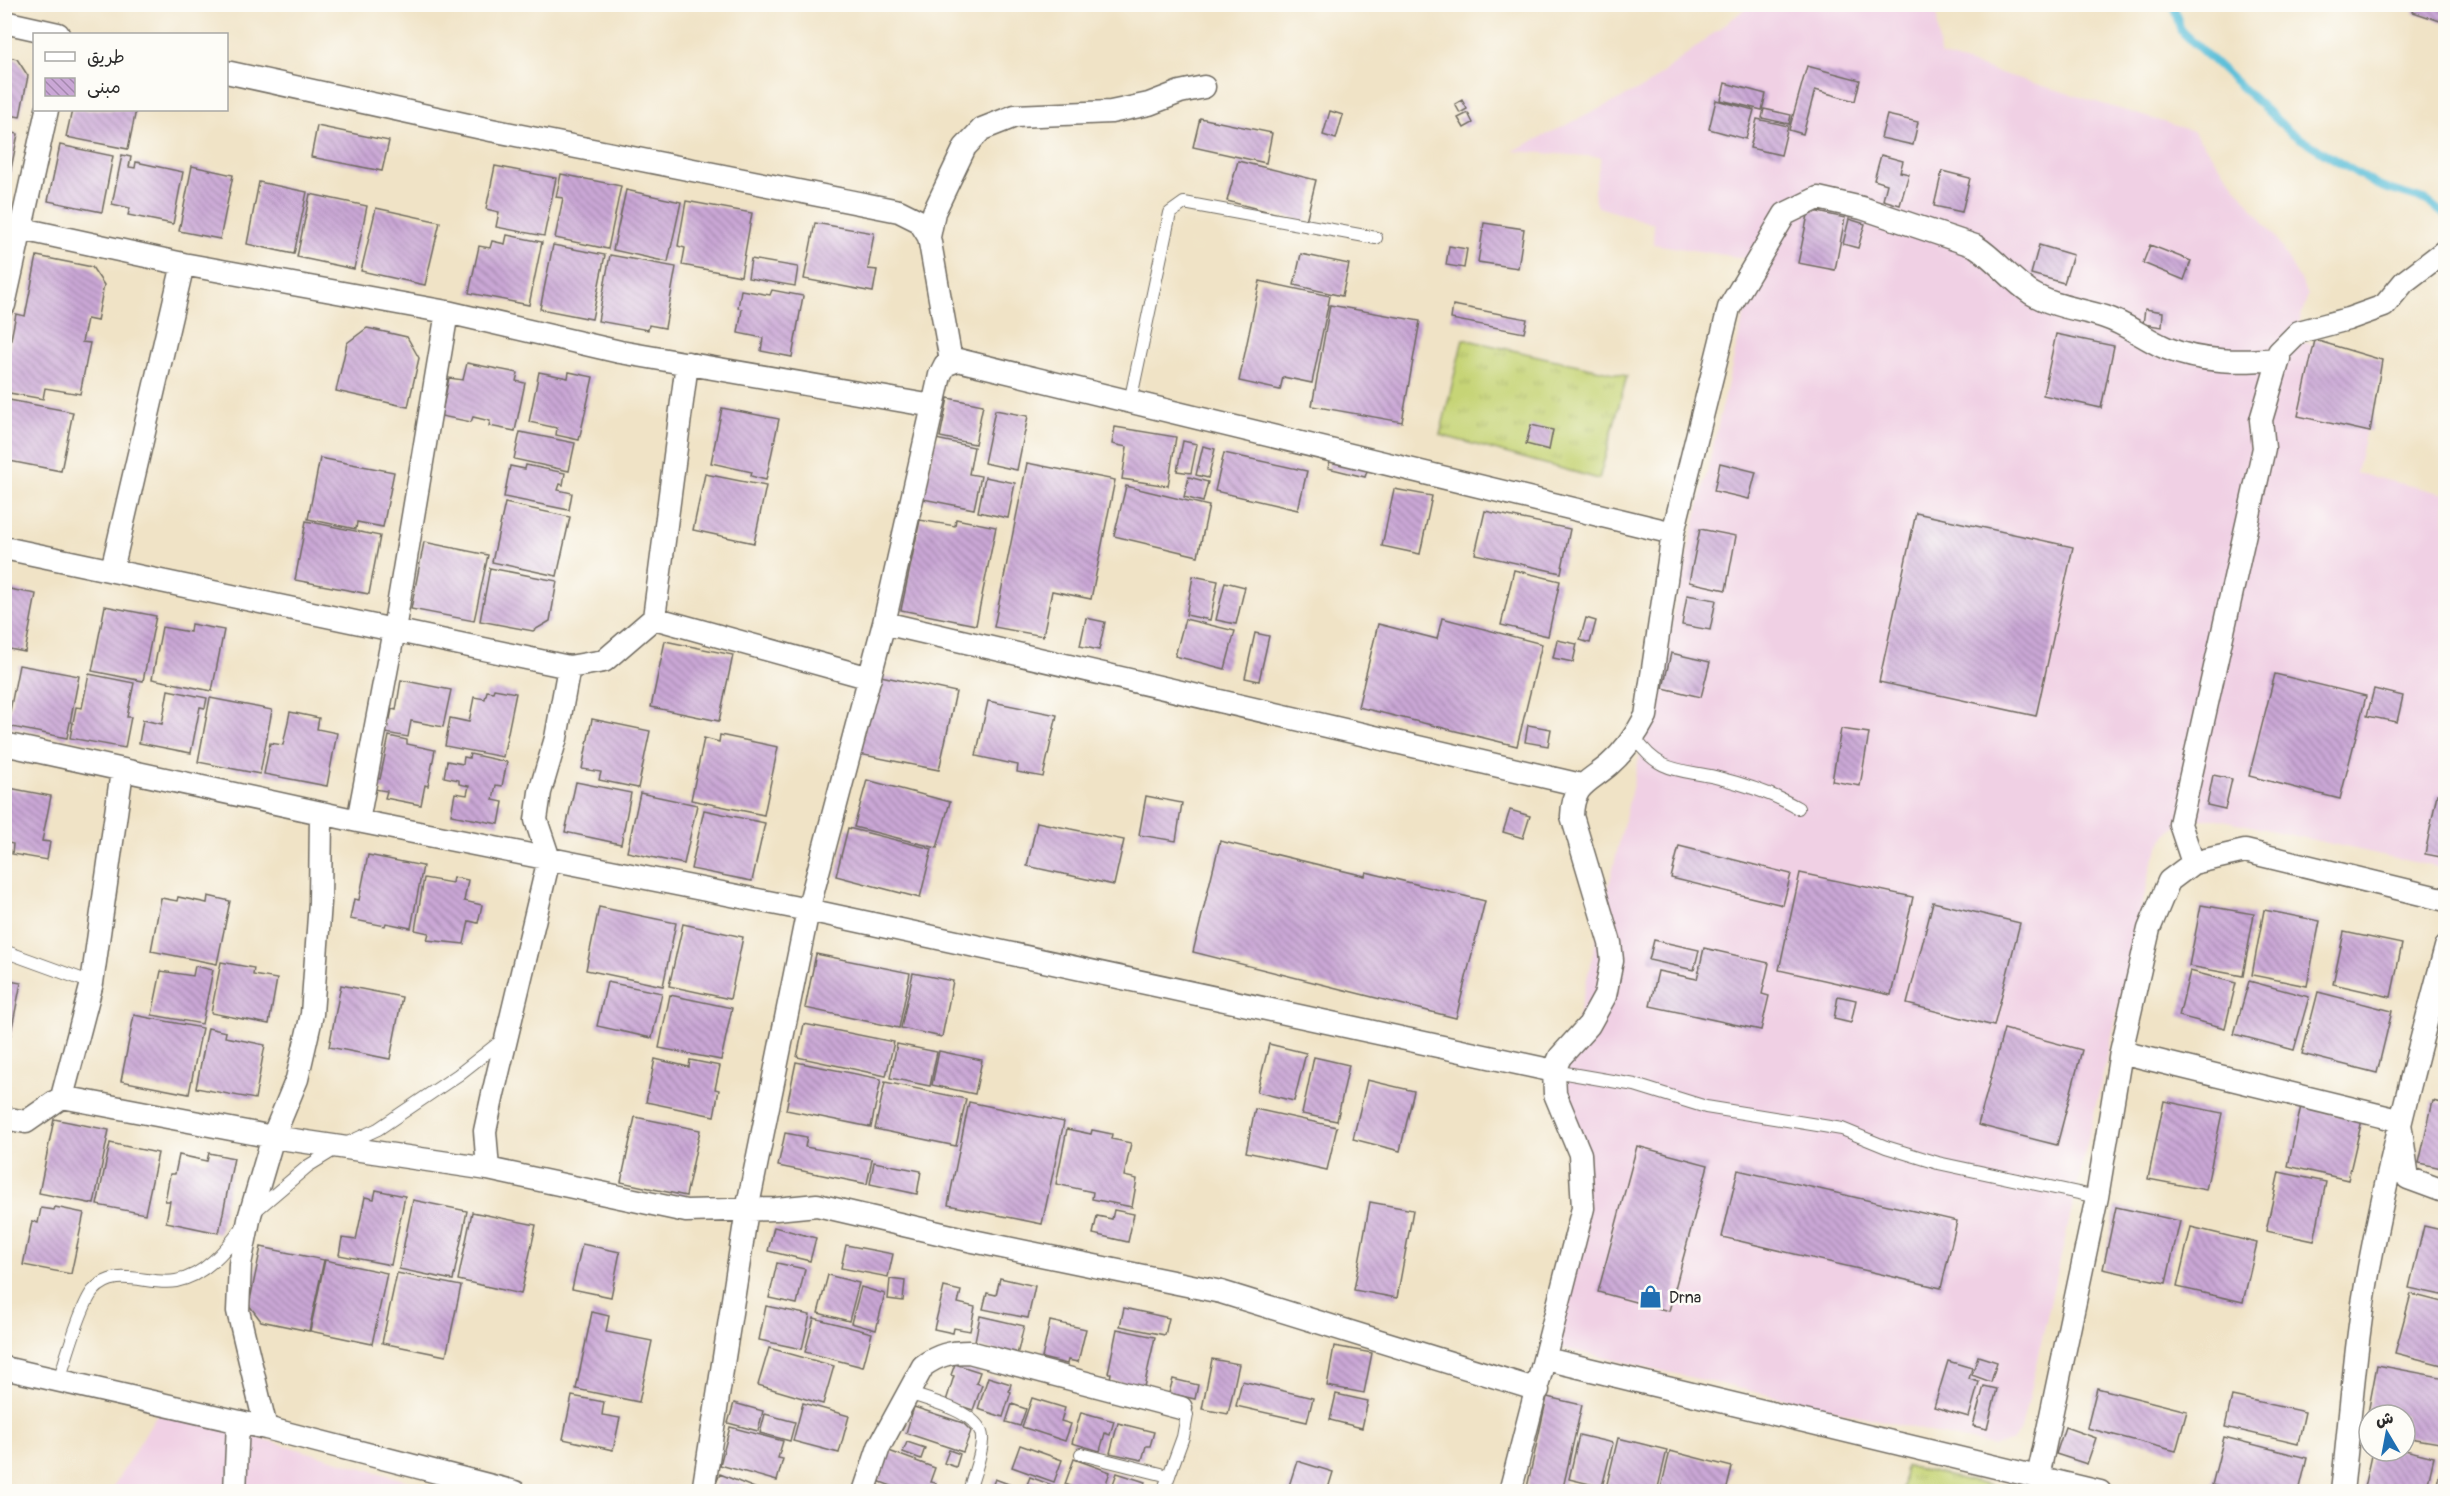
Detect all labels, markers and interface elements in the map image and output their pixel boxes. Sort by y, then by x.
legend [33,33,228,111]
text: طريق [87,46,125,69]
text: مبنى [87,76,121,99]
shop icon: Drna [1638,1284,1664,1310]
place label: Drna [1669,1288,1701,1308]
north arrow [2357,1403,2417,1463]
text: ش [2374,1408,2395,1431]

